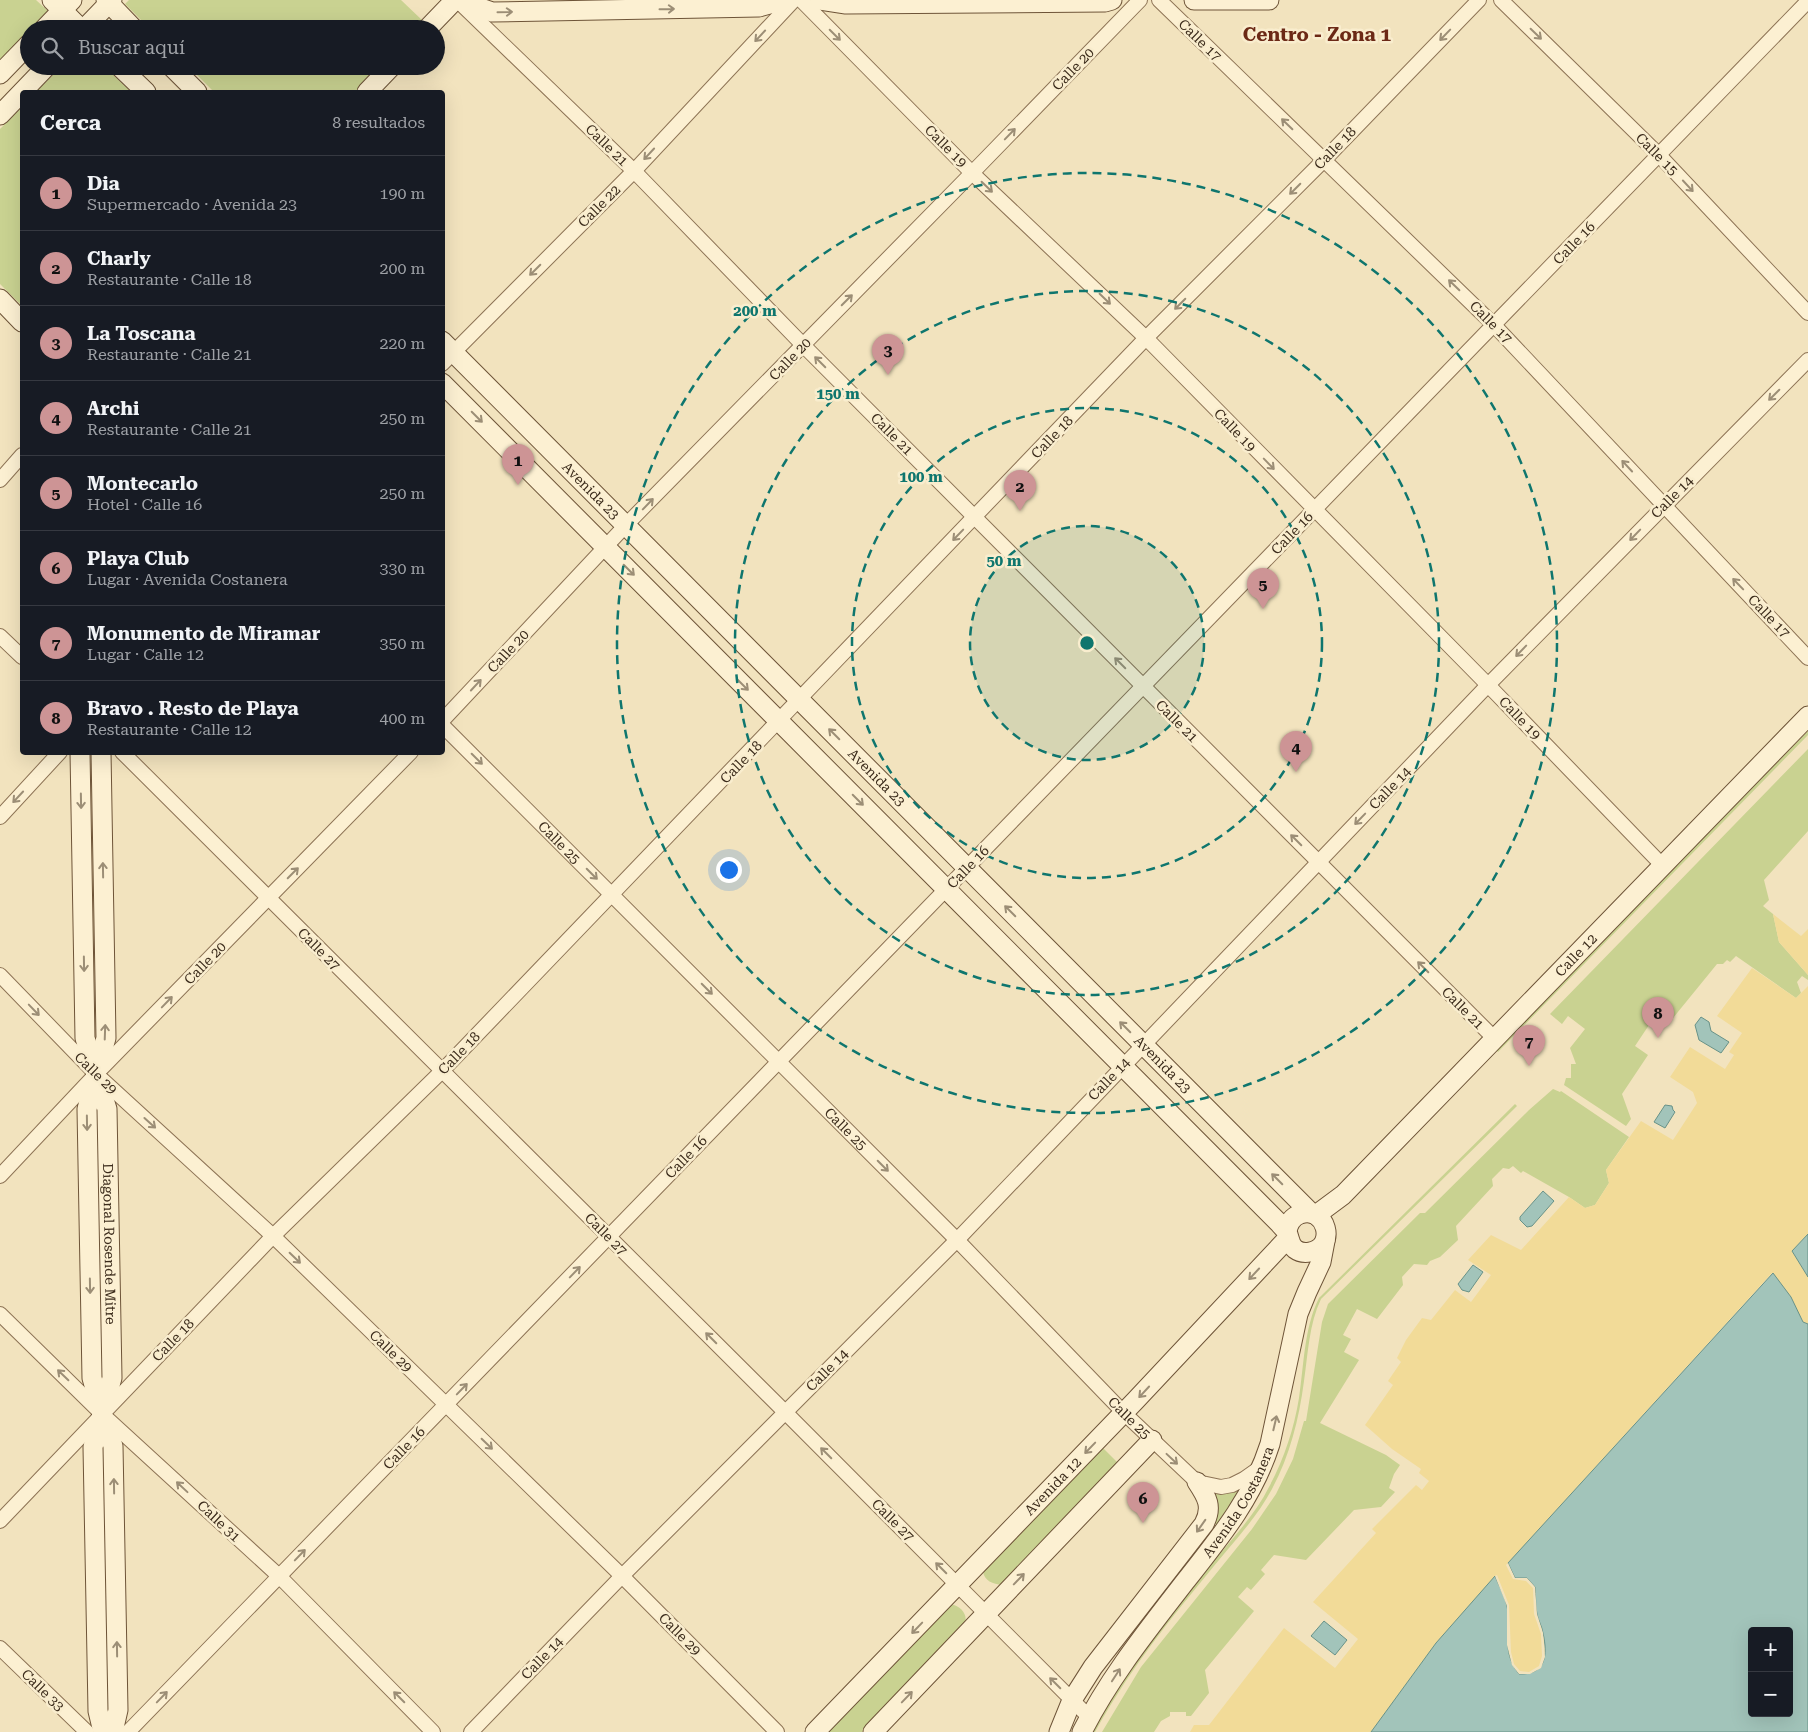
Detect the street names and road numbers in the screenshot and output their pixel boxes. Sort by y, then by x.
street label: Calle 17 [1175,16,1225,64]
street label: Calle 20 [1049,44,1097,94]
street label: Calle 21 [582,121,632,169]
street label: Calle 19 [922,122,971,171]
street label: Calle 18 [1311,123,1359,173]
street label: Calle 15 [1633,130,1682,179]
street label: Calle 22 [575,181,624,230]
street label: Calle 16 [1550,218,1598,268]
street label: Calle 17 [1467,298,1516,347]
street label: Calle 20 [766,334,814,384]
street label: Calle 19 [1211,405,1259,455]
street label: Calle 21 [868,410,917,459]
street label: Calle 18 [1028,412,1076,462]
street label: Avenida 23 [559,459,623,522]
street label: Calle 14 [1648,472,1697,521]
street label: Calle 16 [1268,508,1316,558]
street label: Calle 17 [1745,591,1793,641]
street label: Calle 20 [484,626,532,676]
street label: Calle 19 [1496,693,1544,743]
street label: Calle 21 [1153,697,1202,746]
street label: Calle 18 [717,737,765,787]
street label: Avenida 23 [845,745,909,809]
street label: Calle 14 [1366,763,1414,813]
street label: Calle 25 [535,818,584,867]
street label: Calle 16 [944,842,992,892]
street label: Calle 27 [295,925,344,974]
street label: Calle 12 [1552,930,1600,980]
street label: Calle 20 [181,938,229,988]
street label: Calle 21 [1439,984,1488,1033]
street label: Calle 18 [435,1028,483,1078]
street label: Avenida 23 [1131,1032,1195,1096]
street label: Calle 29 [71,1049,121,1097]
street label: Calle 14 [1085,1054,1133,1104]
street label: Calle 25 [821,1104,870,1153]
street label: Calle 16 [662,1132,710,1182]
street label: Diagonal Rosende Mitre [100,1163,119,1325]
street label: Calle 27 [582,1210,631,1259]
street label: Calle 18 [149,1315,197,1365]
street label: Calle 29 [366,1327,416,1375]
street label: Calle 14 [803,1345,852,1394]
street label: Calle 25 [1105,1393,1154,1442]
street label: Calle 16 [380,1423,428,1473]
street label: Avenida Costanera [1199,1444,1277,1561]
street label: Avenida 12 [1021,1454,1084,1518]
street label: Calle 27 [869,1496,918,1545]
street label: Calle 31 [194,1497,244,1545]
street label: Calle 29 [656,1610,705,1659]
street label: Calle 14 [518,1633,566,1683]
street label: Calle 33 [18,1666,68,1714]

